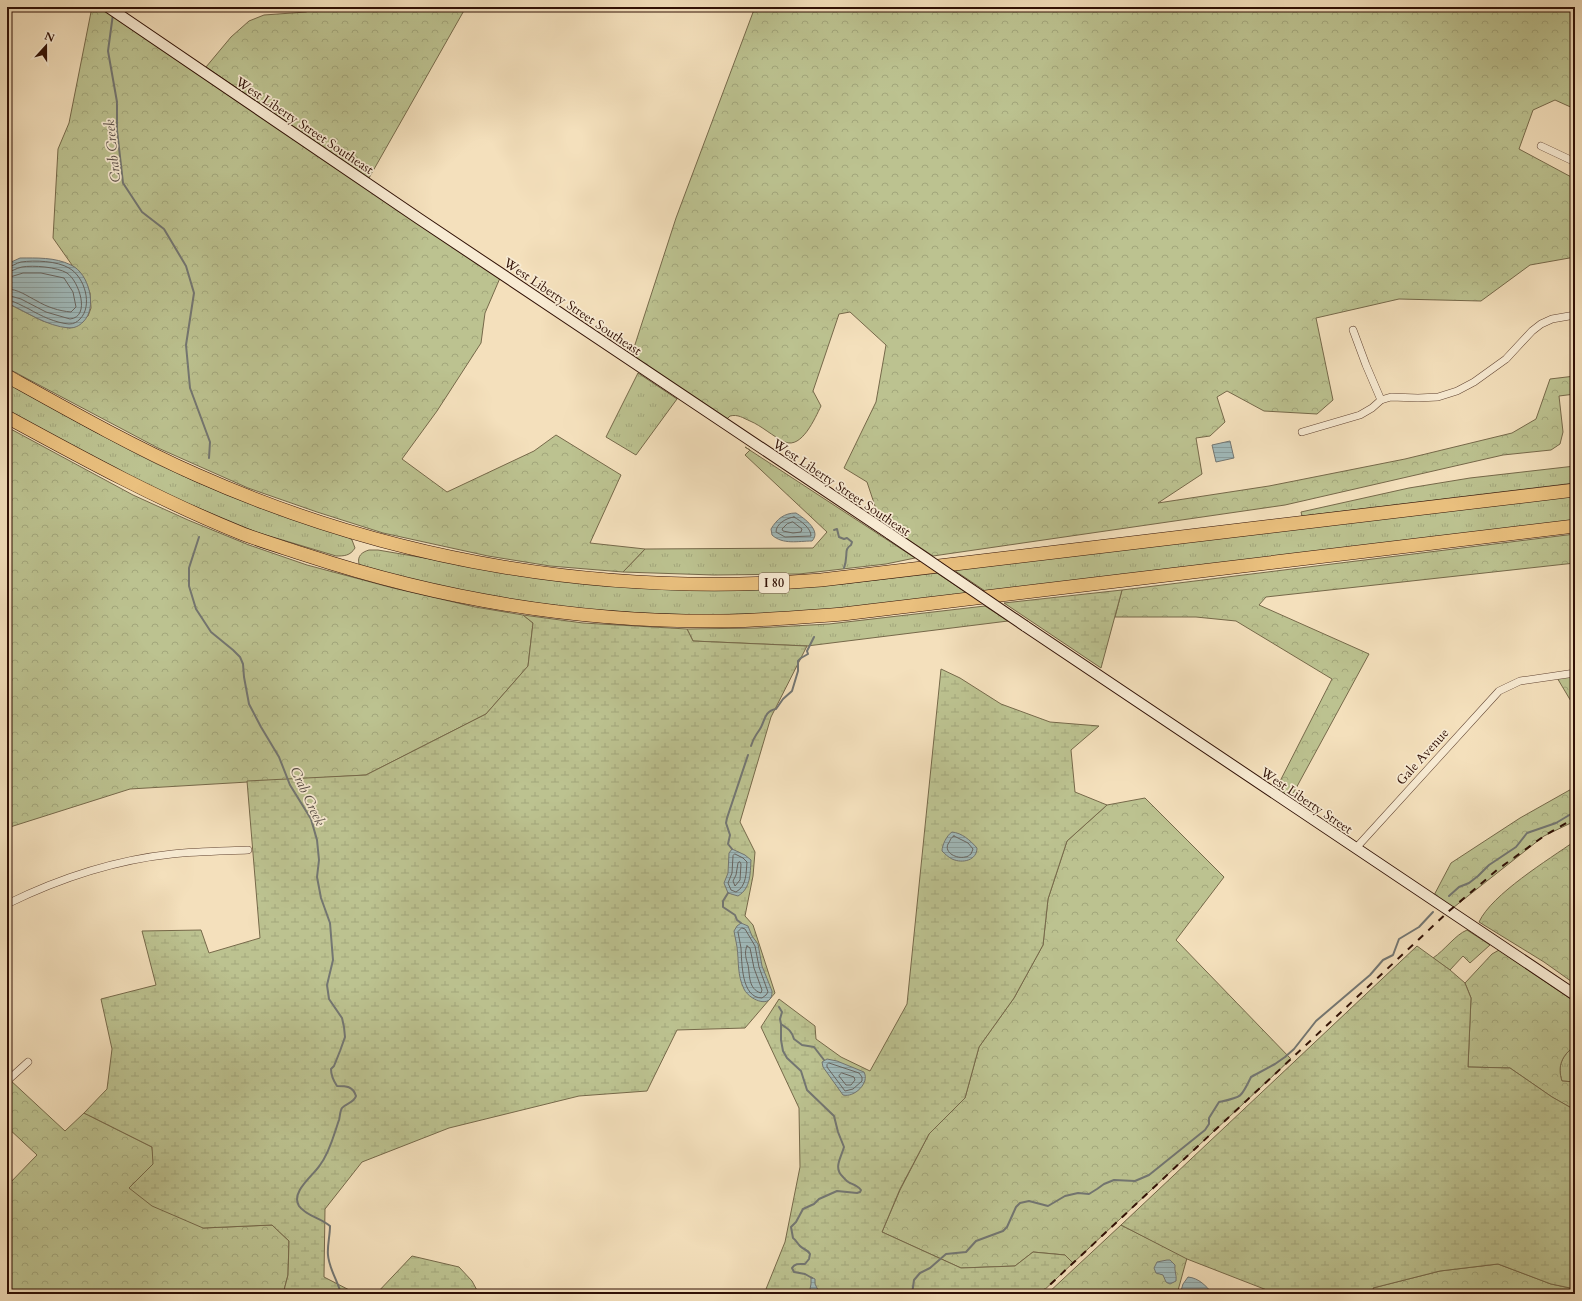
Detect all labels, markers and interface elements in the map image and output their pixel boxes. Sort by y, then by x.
north arrow [26,26,66,66]
text: N [42,28,57,46]
street label: West Liberty Street Southeast [231,72,377,179]
water label: Crab Creek [100,118,125,183]
street label: West Liberty Street Southeast [499,253,645,360]
street label: West Liberty Street Southeast [768,434,914,541]
road number: I 80 [759,573,789,593]
street label: Gale Avenue [1392,724,1453,789]
street label: West Liberty Street [1256,763,1356,838]
water label: Crab Creek [286,764,330,829]

